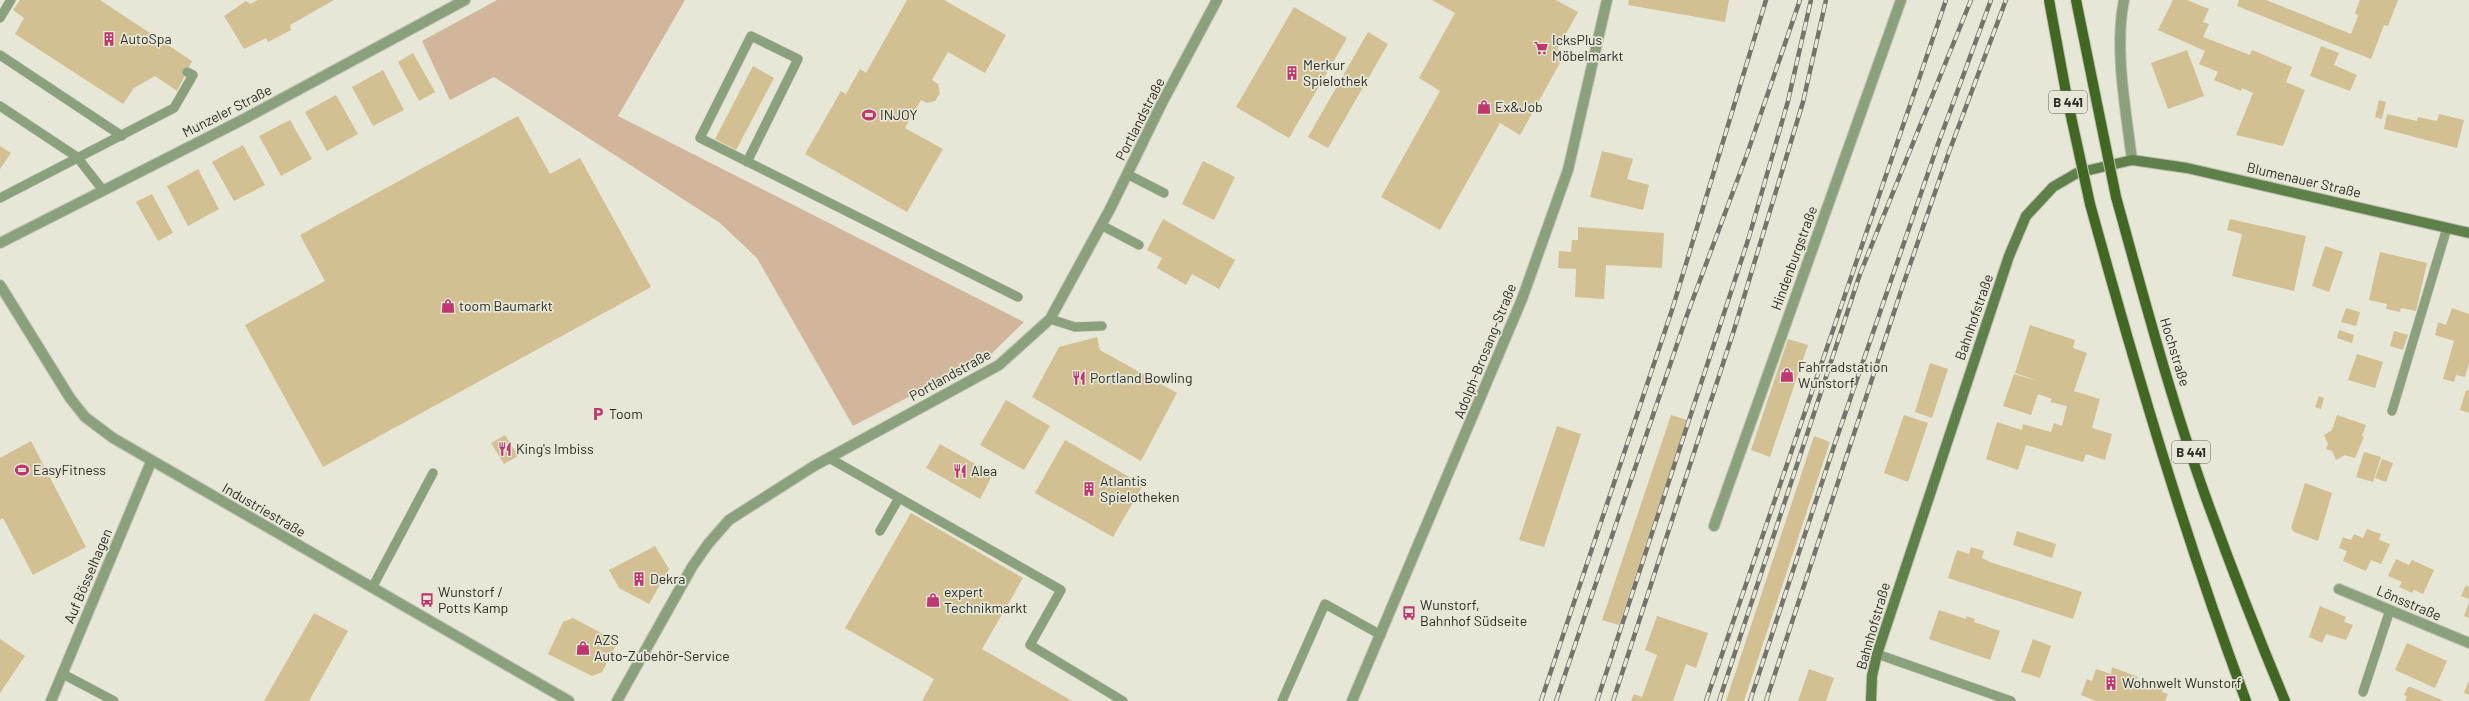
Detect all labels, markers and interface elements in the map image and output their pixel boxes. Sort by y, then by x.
place label: AutoSpa [120,30,172,47]
building icon: AutoSpa [101,31,117,47]
place label: IcksPlus Möbelmarkt [1552,31,1624,64]
supermarket icon: IcksPlus Möbelmarkt [1533,40,1549,56]
place label: Merkur Spielothek [1303,56,1368,89]
building icon: Merkur Spielothek [1284,65,1300,81]
street label: Portlandstraße [1111,74,1168,163]
street label: Munzeler Straße [179,81,274,140]
road number: B 441 [2049,91,2087,113]
place label: Ex&Job [1495,98,1543,115]
shop icon: Ex&Job [1476,99,1492,115]
place label: INJOY [880,106,918,123]
sports icon: INJOY [861,107,877,123]
street label: Blumenauer Straße [2245,158,2363,201]
street label: Hindenburgstraße [1767,203,1820,312]
street label: Bahnhofstraße [1951,272,1996,362]
street label: Adolph-Brosang-Straße [1450,281,1519,421]
place label: toom Baumarkt [459,297,553,314]
shop icon: toom Baumarkt [440,298,456,314]
street label: Hochstraße [2157,315,2194,388]
street label: Portlandstraße [906,345,994,404]
place label: Fahrradstation Wunstorf [1798,358,1888,391]
shop icon: Fahrradstation Wunstorf [1779,367,1795,383]
place label: Portland Bowling [1090,369,1192,386]
restaurant icon: Portland Bowling [1071,370,1087,386]
place label: Toom [609,405,643,422]
parking icon: Toom [590,406,606,422]
place label: King's Imbiss [516,440,594,457]
restaurant icon: King's Imbiss [497,441,513,457]
road number: B 441 [2172,441,2210,463]
place label: EasyFitness [33,461,106,478]
sports icon: EasyFitness [14,462,30,478]
place label: Alea [971,462,997,479]
restaurant icon: Alea [952,463,968,479]
place label: Atlantis Spielotheken [1100,472,1179,505]
street label: Industriestraße [220,479,309,540]
building icon: Atlantis Spielotheken [1081,481,1097,497]
street label: Auf Bösselhagen [60,526,115,626]
place label: Dekra [650,570,685,587]
building icon: Dekra [631,571,647,587]
street label: Bahnhofstraße [1852,580,1893,671]
street label: Lönsstraße [2374,581,2444,624]
place label: Wunstorf / Potts Kamp [438,583,508,616]
place label: expert Technikmarkt [944,583,1027,616]
bus stop icon: Wunstorf / Potts Kamp [419,592,435,608]
shop icon: expert Technikmarkt [925,592,941,608]
place label: Wunstorf, Bahnhof Südseite [1420,596,1527,629]
bus stop icon: Wunstorf, Bahnhof Südseite [1401,605,1417,621]
place label: AZS Auto-Zubehör-Service [594,631,730,664]
shop icon: AZS Auto-Zubehör-Service [575,640,591,656]
place label: Wohnwelt Wunstorf [2122,674,2241,691]
building icon: Wohnwelt Wunstorf [2103,675,2119,691]

